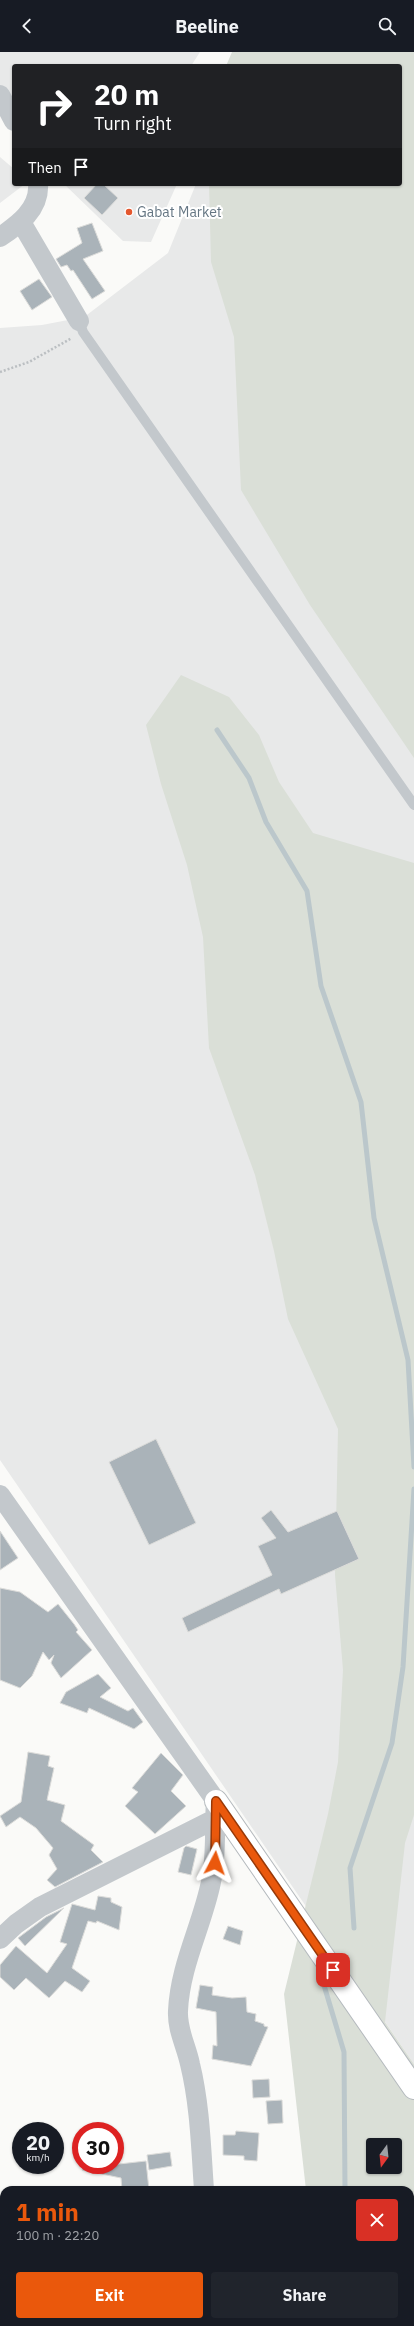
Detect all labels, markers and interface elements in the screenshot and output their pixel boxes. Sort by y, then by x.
icon: back [16,15,38,37]
text: Beeline [175,15,239,38]
icon: search [376,15,398,37]
text: 20 m [94,76,159,113]
icon: right [28,80,80,132]
text: Turn right [94,112,172,135]
icon: arrive [70,156,92,178]
text: Then [28,158,62,177]
place label: Gabat Market [137,203,222,221]
marker: Gabat Market [124,207,134,217]
position arrow [194,1842,236,1884]
pin [316,1953,350,1987]
icon: arrive [322,1959,344,1981]
speed limit sign: 30 [72,2122,124,2174]
text: 20 [26,2129,50,2156]
north arrow [366,2138,402,2174]
map controls [366,2138,402,2174]
text: km/h [26,2151,50,2164]
text: 1 min [16,2196,79,2228]
button: close [356,2199,398,2241]
text: 100 m · 22:20 [16,2227,99,2244]
button: Exit [16,2272,203,2318]
button: Share [211,2272,398,2318]

